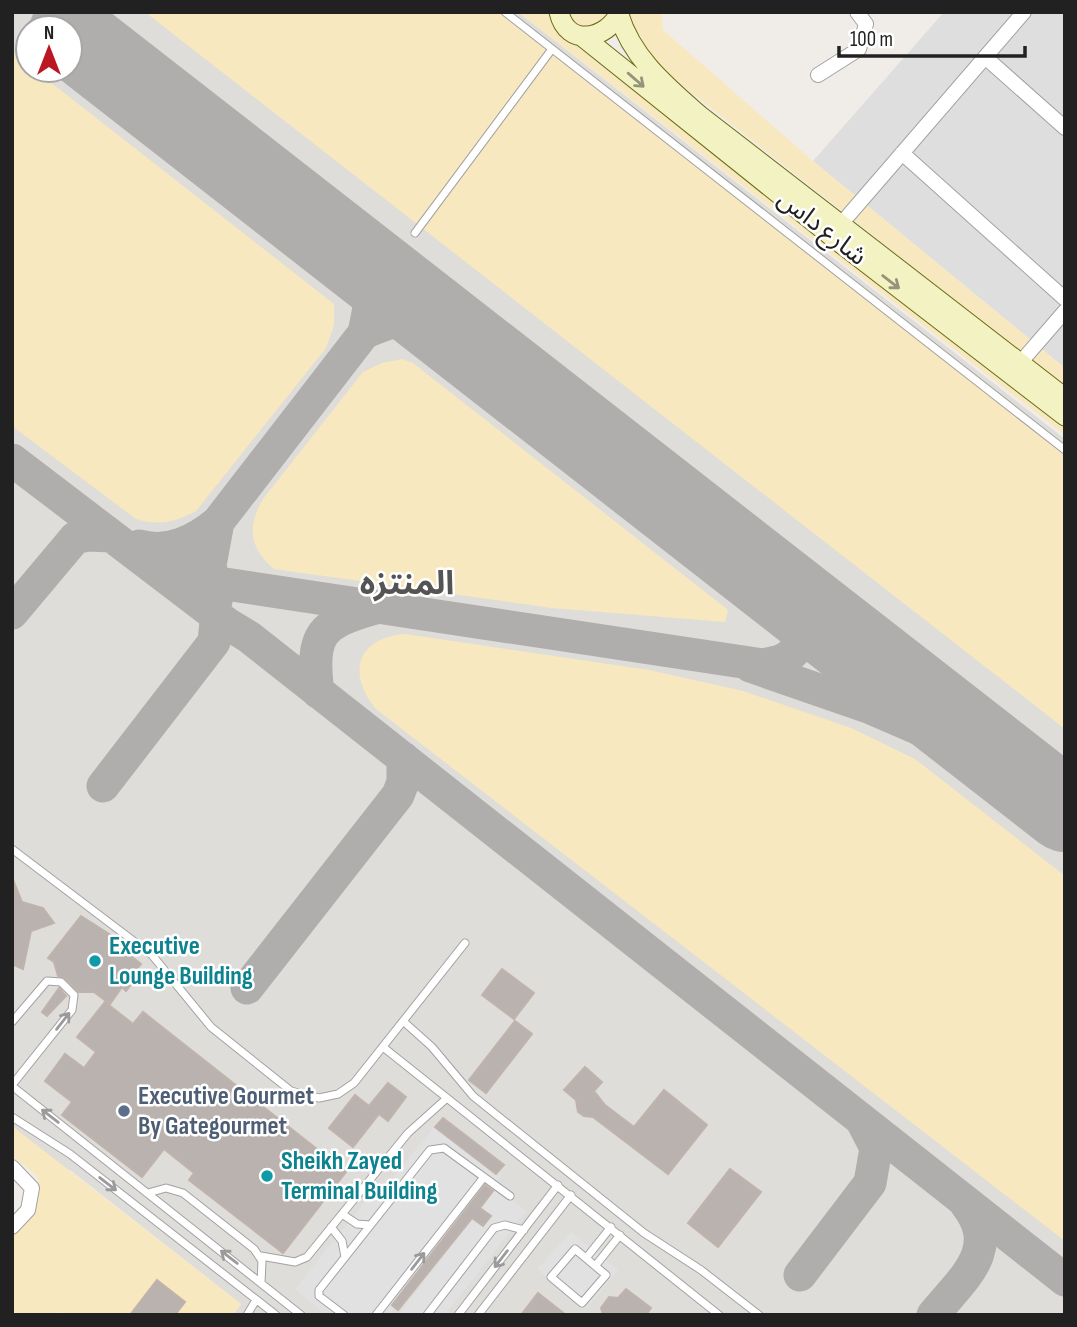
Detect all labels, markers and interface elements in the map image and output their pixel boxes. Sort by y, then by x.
north arrow [14,14,84,84]
scale bar [839,14,1024,58]
text: N [44,22,54,45]
text: 100 m [850,27,893,52]
one-way arrow [626,72,644,88]
street label: شارع داس [770,184,873,274]
one-way arrow [881,275,900,290]
district label: المنتزه [360,564,454,604]
place label: Executive Lounge Building [109,931,253,992]
marker: Executive Lounge Building [87,953,103,969]
one-way arrow [55,1013,70,1031]
place label: Executive Gourmet By Gategourmet [138,1081,315,1142]
marker: Executive Gourmet By Gategourmet [116,1103,132,1119]
one-way arrow [42,1108,60,1124]
place label: Sheikh Zayed Terminal Building [281,1146,437,1207]
marker: Sheikh Zayed Terminal Building [259,1168,275,1184]
one-way arrow [99,1177,117,1192]
one-way arrow [220,1249,238,1265]
one-way arrow [494,1249,509,1267]
one-way arrow [411,1252,426,1271]

